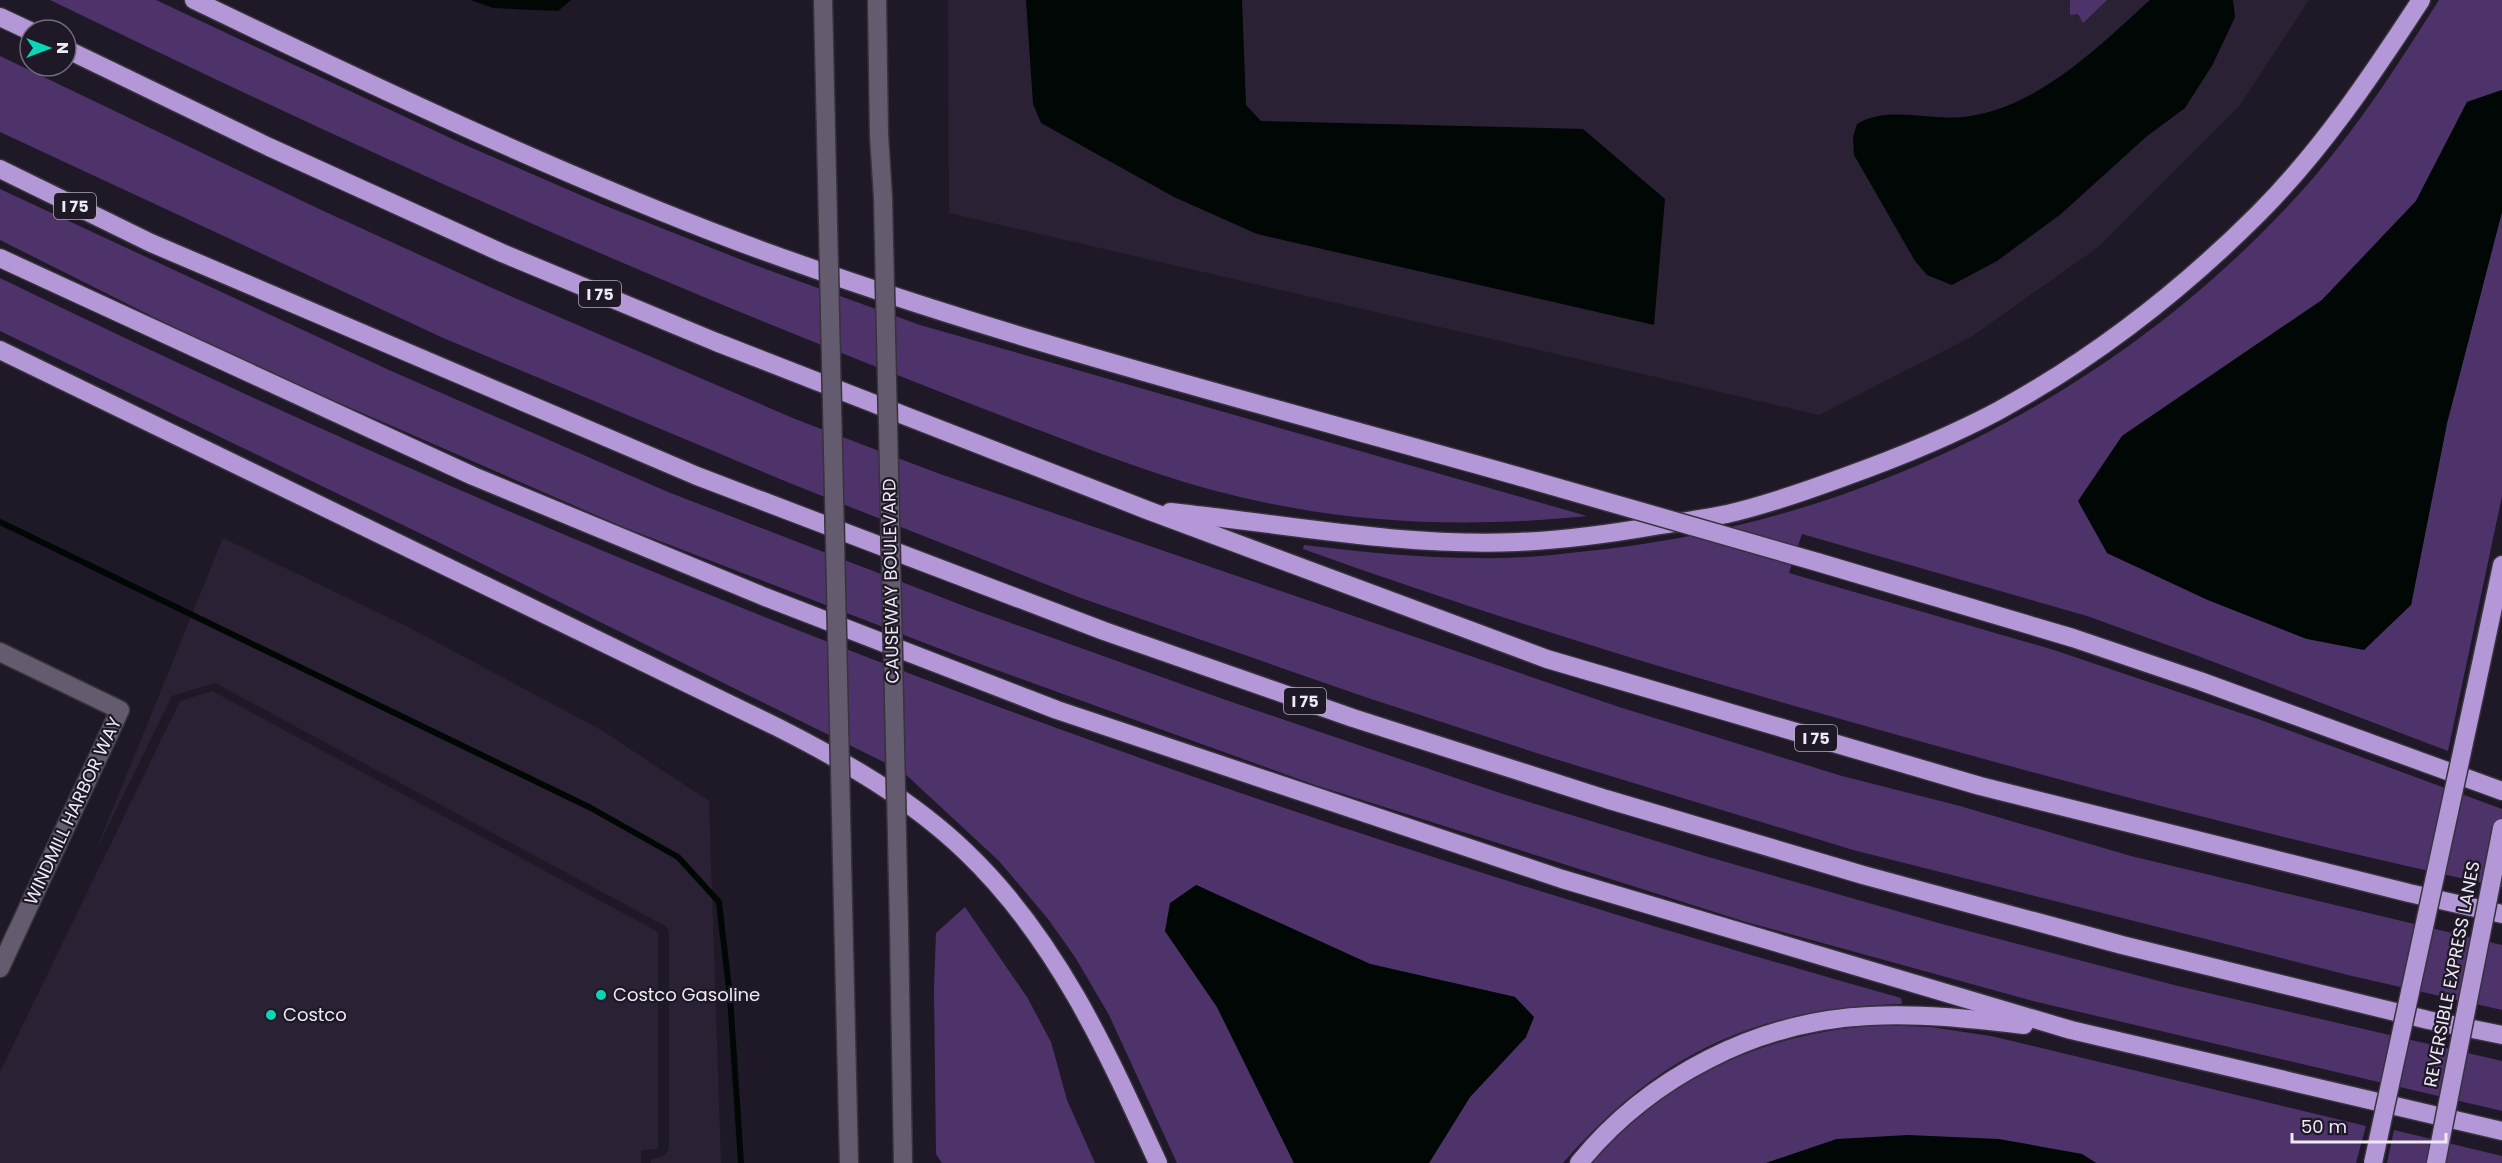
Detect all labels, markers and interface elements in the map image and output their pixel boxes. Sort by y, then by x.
north arrow [18,18,78,78]
text: N [51,42,74,54]
road number: I 75 [54,193,96,219]
road number: I 75 [579,281,621,307]
street label: CAUSEWAY BOULEVARD [876,478,905,684]
road number: I 75 [1284,688,1326,714]
street label: WINDMILL HARBOR WAY [18,712,127,909]
road number: I 75 [1795,725,1837,751]
street label: REVERSIBLE EXPRESS LANES [2417,859,2486,1089]
place label: Costco Gasoline [613,982,760,1007]
marker: Costco Gasoline [594,988,608,1002]
place label: Costco [283,1002,347,1027]
marker: Costco [264,1008,278,1022]
scale bar [2292,1106,2446,1144]
text: 50 m [2301,1114,2347,1139]

